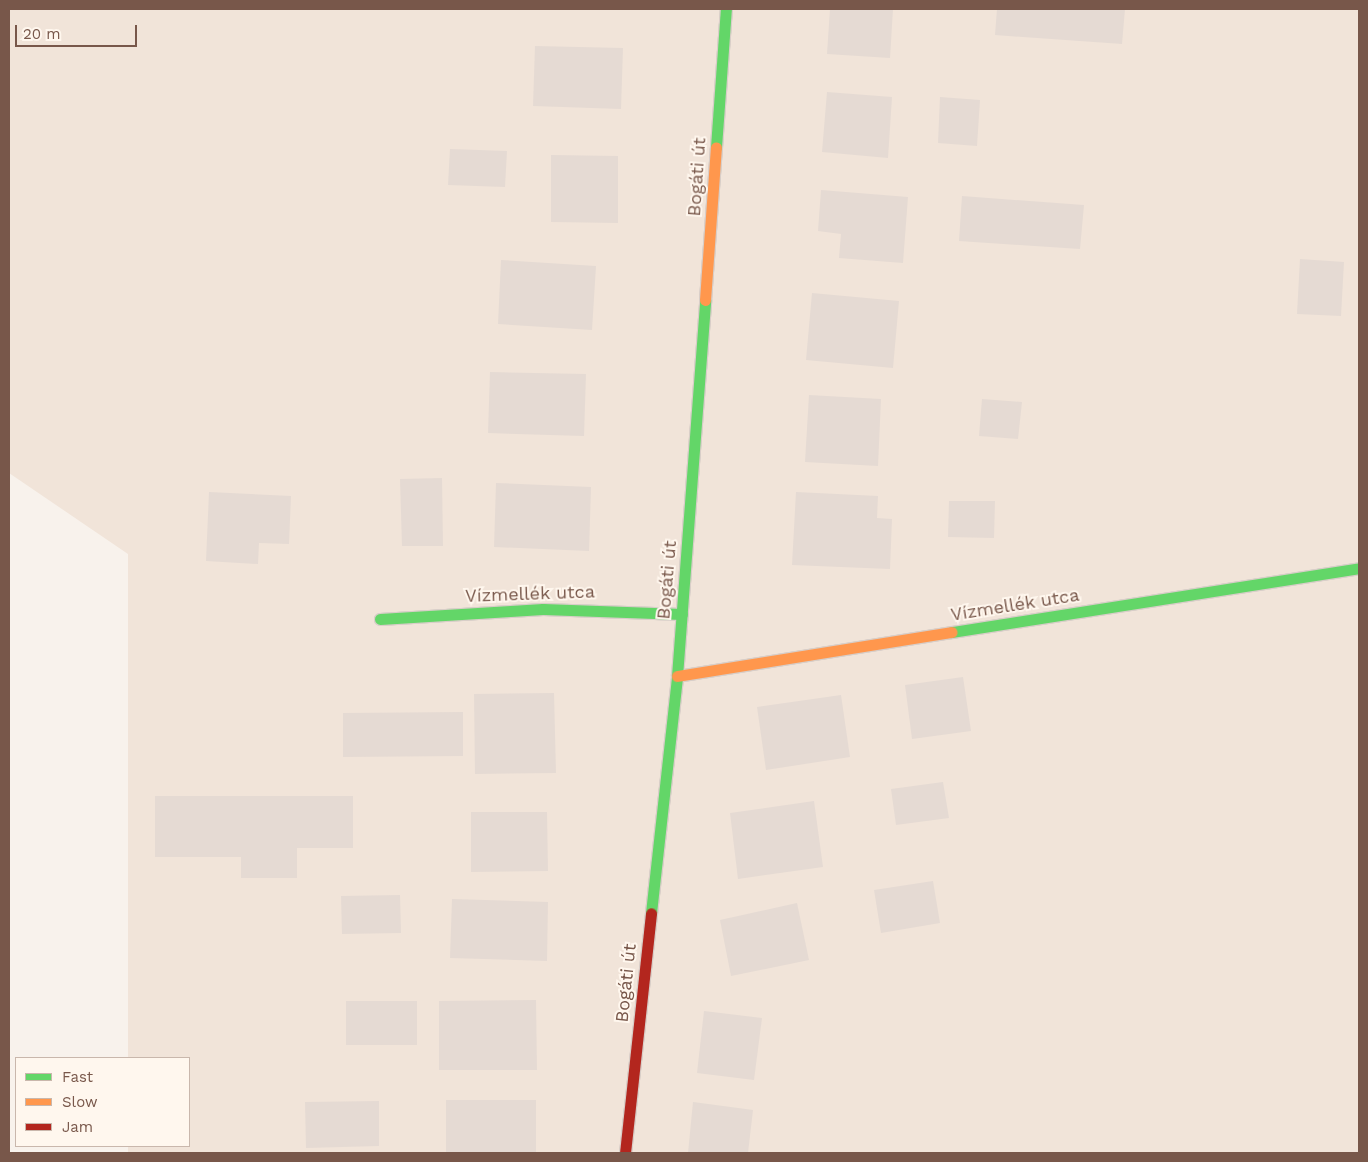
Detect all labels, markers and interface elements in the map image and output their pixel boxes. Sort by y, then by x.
scale bar [18,15,140,47]
text: 20 m [23,25,61,43]
street label: Bogáti út [683,137,711,217]
street label: Bogáti út [653,540,681,620]
street label: Vízmellék utca [465,581,595,607]
street label: Vízmellék utca [949,584,1081,626]
street label: Bogáti út [611,943,641,1023]
legend [15,1057,190,1147]
text: Fast [62,1068,93,1086]
text: Slow [62,1093,98,1111]
text: Jam [62,1118,93,1136]

